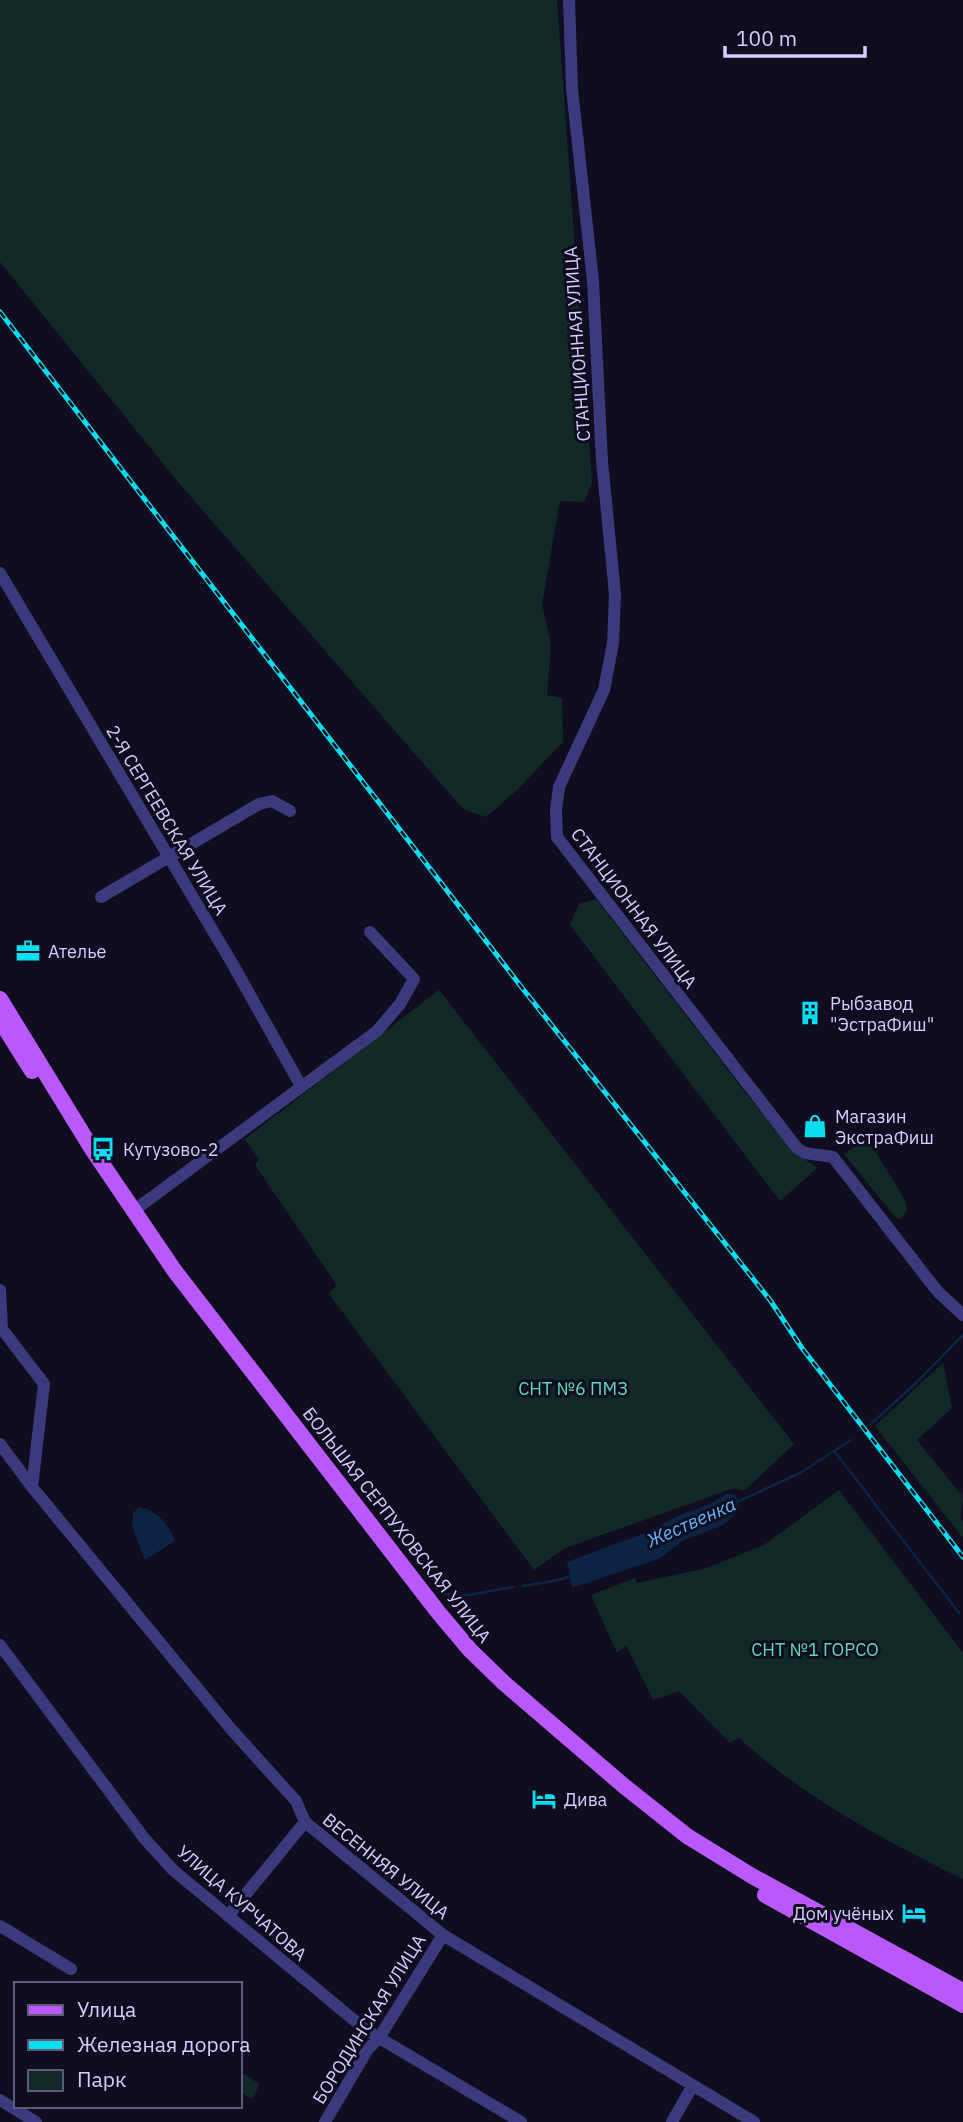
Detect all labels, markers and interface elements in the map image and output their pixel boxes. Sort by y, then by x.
scale bar [725,14,865,58]
text: 100 m [736,24,797,52]
street label: СТАНЦИОННАЯ УЛИЦА [559,245,595,442]
street label: 2-Я СЕРГЕЕВСКАЯ УЛИЦА [101,721,233,920]
street label: СТАНЦИОННАЯ УЛИЦА [566,823,702,993]
office icon: Ателье [14,937,42,965]
place label: Ателье [48,940,106,963]
place label: Рыбзавод "ЭстраФиш" [830,992,934,1036]
building icon: Рыбзавод "ЭстраФиш" [796,999,824,1027]
place label: Магазин ЭкстраФиш [835,1105,934,1149]
shop icon: Магазин ЭкстраФиш [801,1112,829,1140]
bus stop icon: Кутузово-2 [89,1135,117,1163]
place label: Кутузово-2 [123,1138,219,1161]
park label: СНТ №6 ПМЗ [518,1377,628,1400]
street label: БОЛЬШАЯ СЕРПУХОВСКАЯ УЛИЦА [298,1403,497,1648]
water label: Жественка [642,1492,739,1553]
park label: СНТ №1 ГОРСО [751,1638,879,1661]
hotel icon: Дива [530,1785,558,1813]
place label: Дива [564,1788,608,1811]
street label: ВЕСЕННЯЯ УЛИЦА [318,1808,454,1924]
street label: УЛИЦА КУРЧАТОВА [172,1840,312,1966]
hotel icon: Дом учёных [900,1899,928,1927]
place label: Дом учёных [793,1902,894,1925]
street label: БОРОДИНСКАЯ УЛИЦА [307,1929,431,2108]
legend [14,1982,242,2108]
text: Улица [77,1995,136,2023]
text: Железная дорога [77,2030,250,2058]
text: Парк [77,2065,127,2093]

